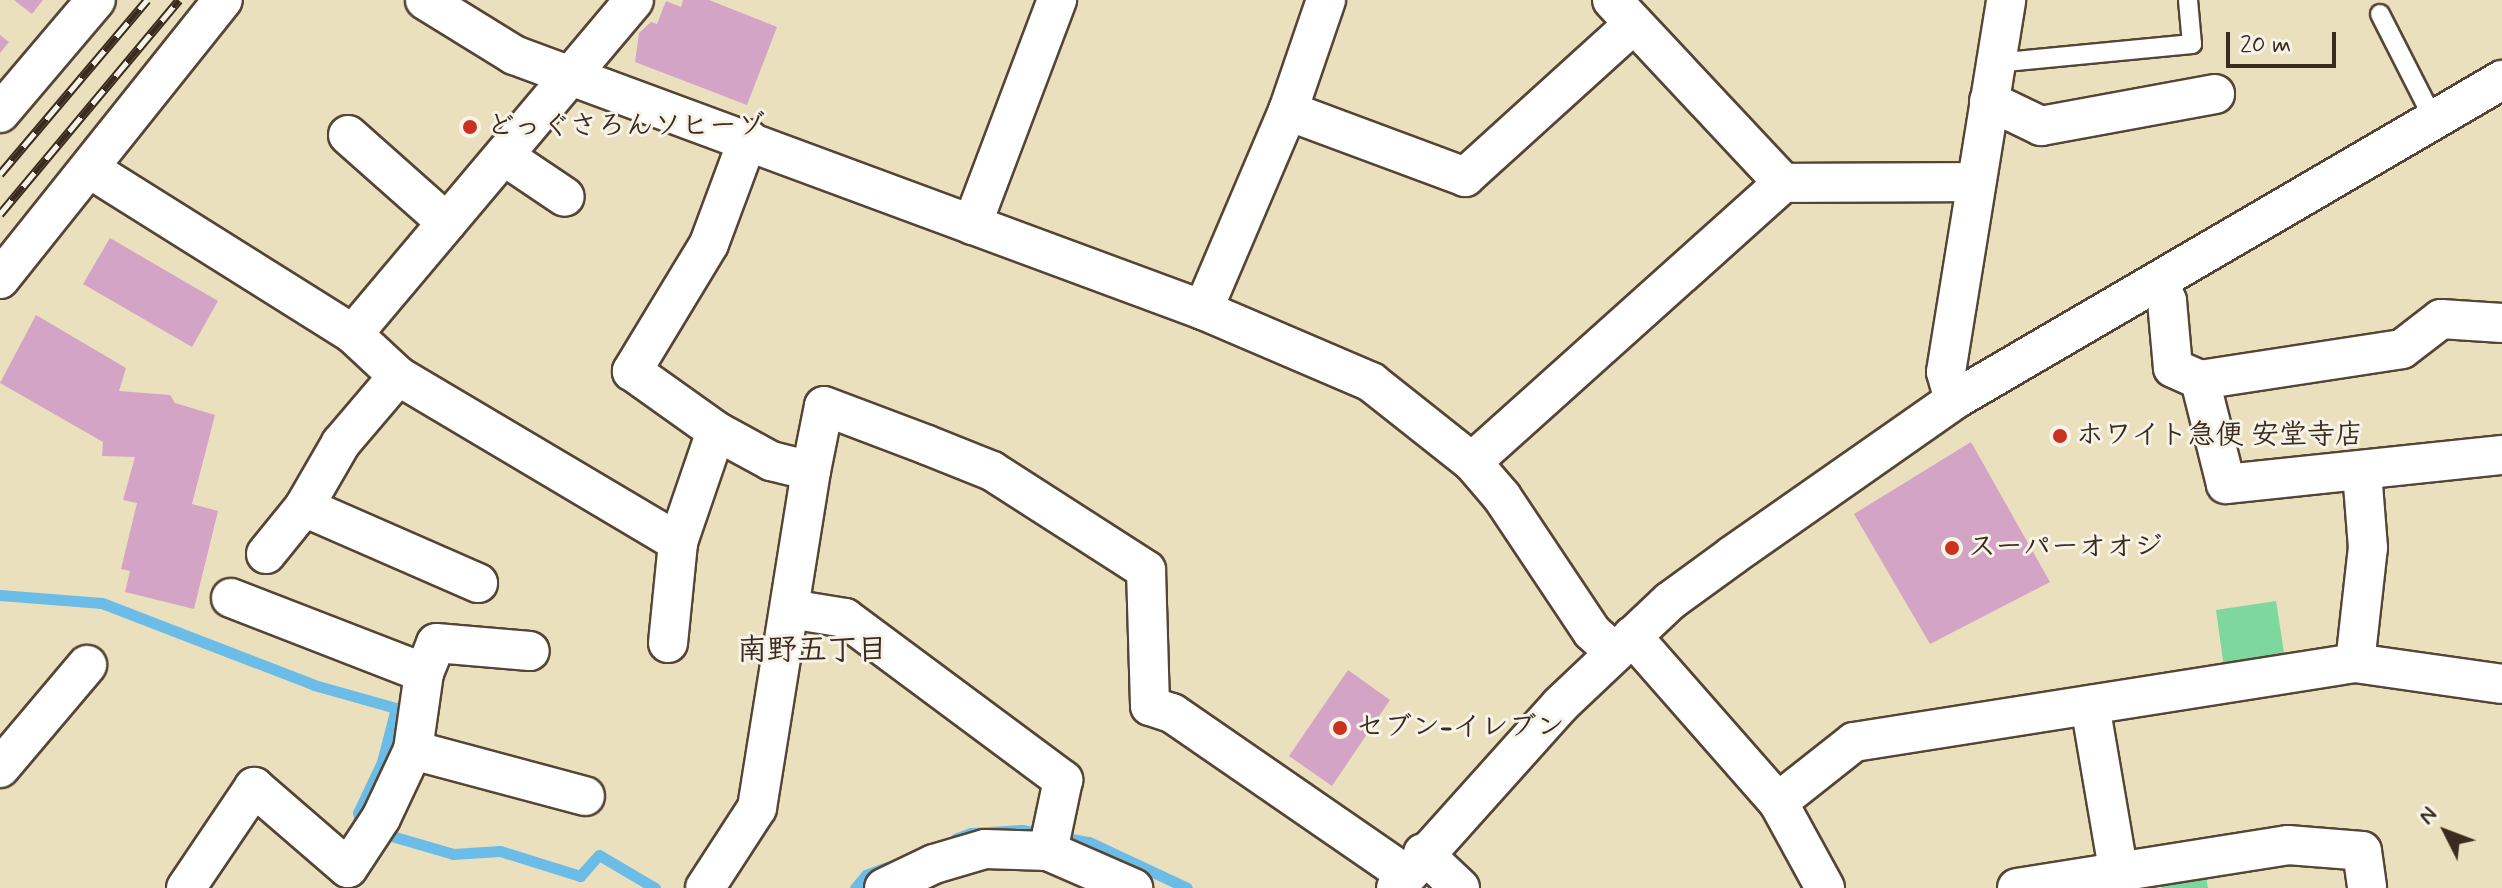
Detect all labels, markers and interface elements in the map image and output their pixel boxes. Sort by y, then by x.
scale bar [2230,16,2340,66]
text: 20 m [2240,30,2291,61]
place label: どっぐさろんソヒーゾ [486,110,765,144]
marker: どっぐさろんソヒーゾ [461,118,479,136]
place label: ホワイト急便 安堂寺店 [2076,419,2364,453]
marker: ホワイト急便 安堂寺店 [2051,427,2069,445]
place label: スーパーオオジ [1968,531,2163,565]
marker: スーパーオオジ [1943,539,1961,557]
district label: 南野五丁目 [737,633,887,669]
place label: セブン-イレブン [1356,711,1565,745]
marker: セブン-イレブン [1331,719,1349,737]
north arrow [2406,792,2486,872]
text: N [2413,801,2443,831]

